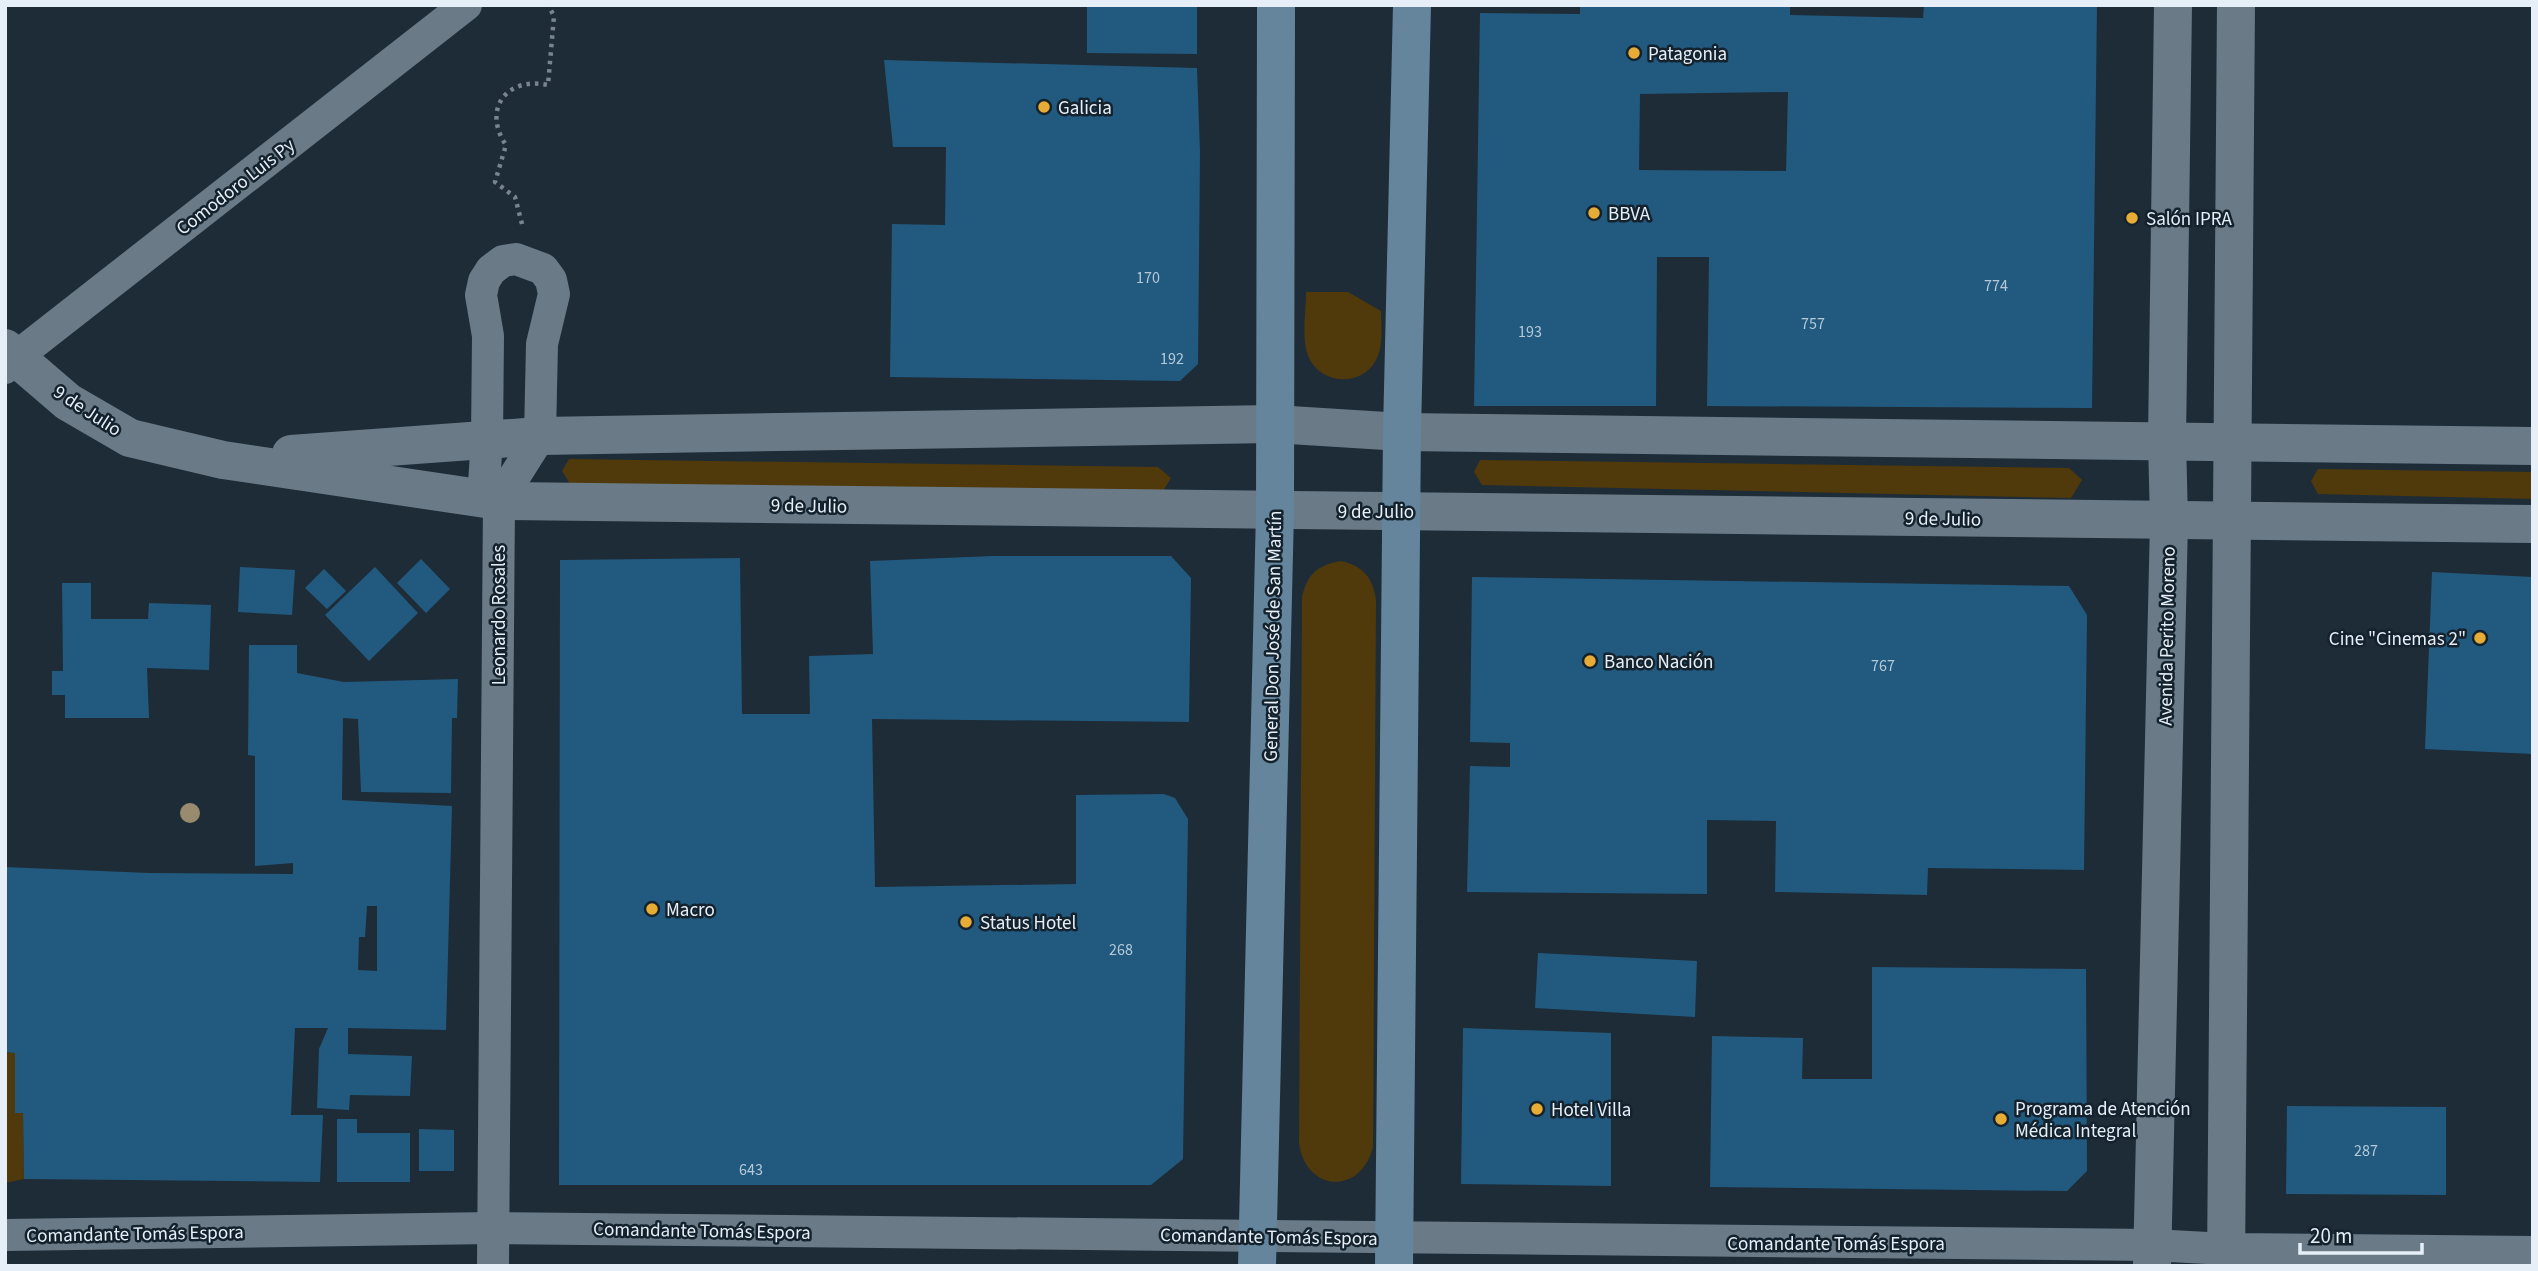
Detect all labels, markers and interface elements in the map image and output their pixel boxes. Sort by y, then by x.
place label: Patagonia [1648,41,1727,68]
marker: Patagonia [1626,45,1642,61]
place label: Galicia [1058,95,1112,122]
marker: Galicia [1036,99,1052,115]
street label: Comodoro Luis Py [171,132,301,242]
place label: BBVA [1608,201,1651,228]
marker: BBVA [1586,205,1602,221]
place label: Salón IPRA [2146,206,2233,233]
marker: Salón IPRA [2124,210,2140,226]
house number: 170 [1136,267,1160,289]
house number: 774 [1984,275,2008,297]
house number: 757 [1801,313,1825,335]
house number: 193 [1518,321,1542,343]
house number: 192 [1160,348,1184,370]
street label: 9 de Julio [48,379,127,443]
street label: 9 de Julio [771,492,847,521]
street label: 9 de Julio [1338,499,1414,526]
street label: 9 de Julio [1905,505,1981,534]
street label: General Don José de San Martín [1258,510,1289,762]
street label: Leonardo Rosales [486,545,513,685]
street label: Avenida Perito Moreno [2152,546,2183,726]
place label: Cine "Cinemas 2" [2329,626,2466,653]
marker: Cine "Cinemas 2" [2472,630,2488,646]
place label: Banco Nación [1604,649,1713,676]
marker: Banco Nación [1582,653,1598,669]
house number: 767 [1871,655,1895,677]
place label: Macro [666,897,715,924]
marker: Macro [644,901,660,917]
place label: Status Hotel [980,910,1076,937]
marker: Status Hotel [958,914,974,930]
house number: 268 [1109,939,1133,961]
place label: Programa de Atención Médica Integral [2015,1096,2191,1145]
place label: Hotel Villa [1551,1097,1631,1124]
marker: Hotel Villa [1529,1101,1545,1117]
marker: Programa de Atención Médica Integral [1993,1111,2009,1127]
house number: 287 [2354,1140,2378,1162]
house number: 643 [739,1159,763,1181]
scale bar [2300,1212,2422,1256]
street label: Comandante Tomás Espora [593,1216,811,1247]
street label: Comandante Tomás Espora [26,1219,244,1250]
text: 20 m [2310,1221,2352,1251]
street label: Comandante Tomás Espora [1160,1222,1378,1253]
street label: Comandante Tomás Espora [1727,1231,1945,1258]

